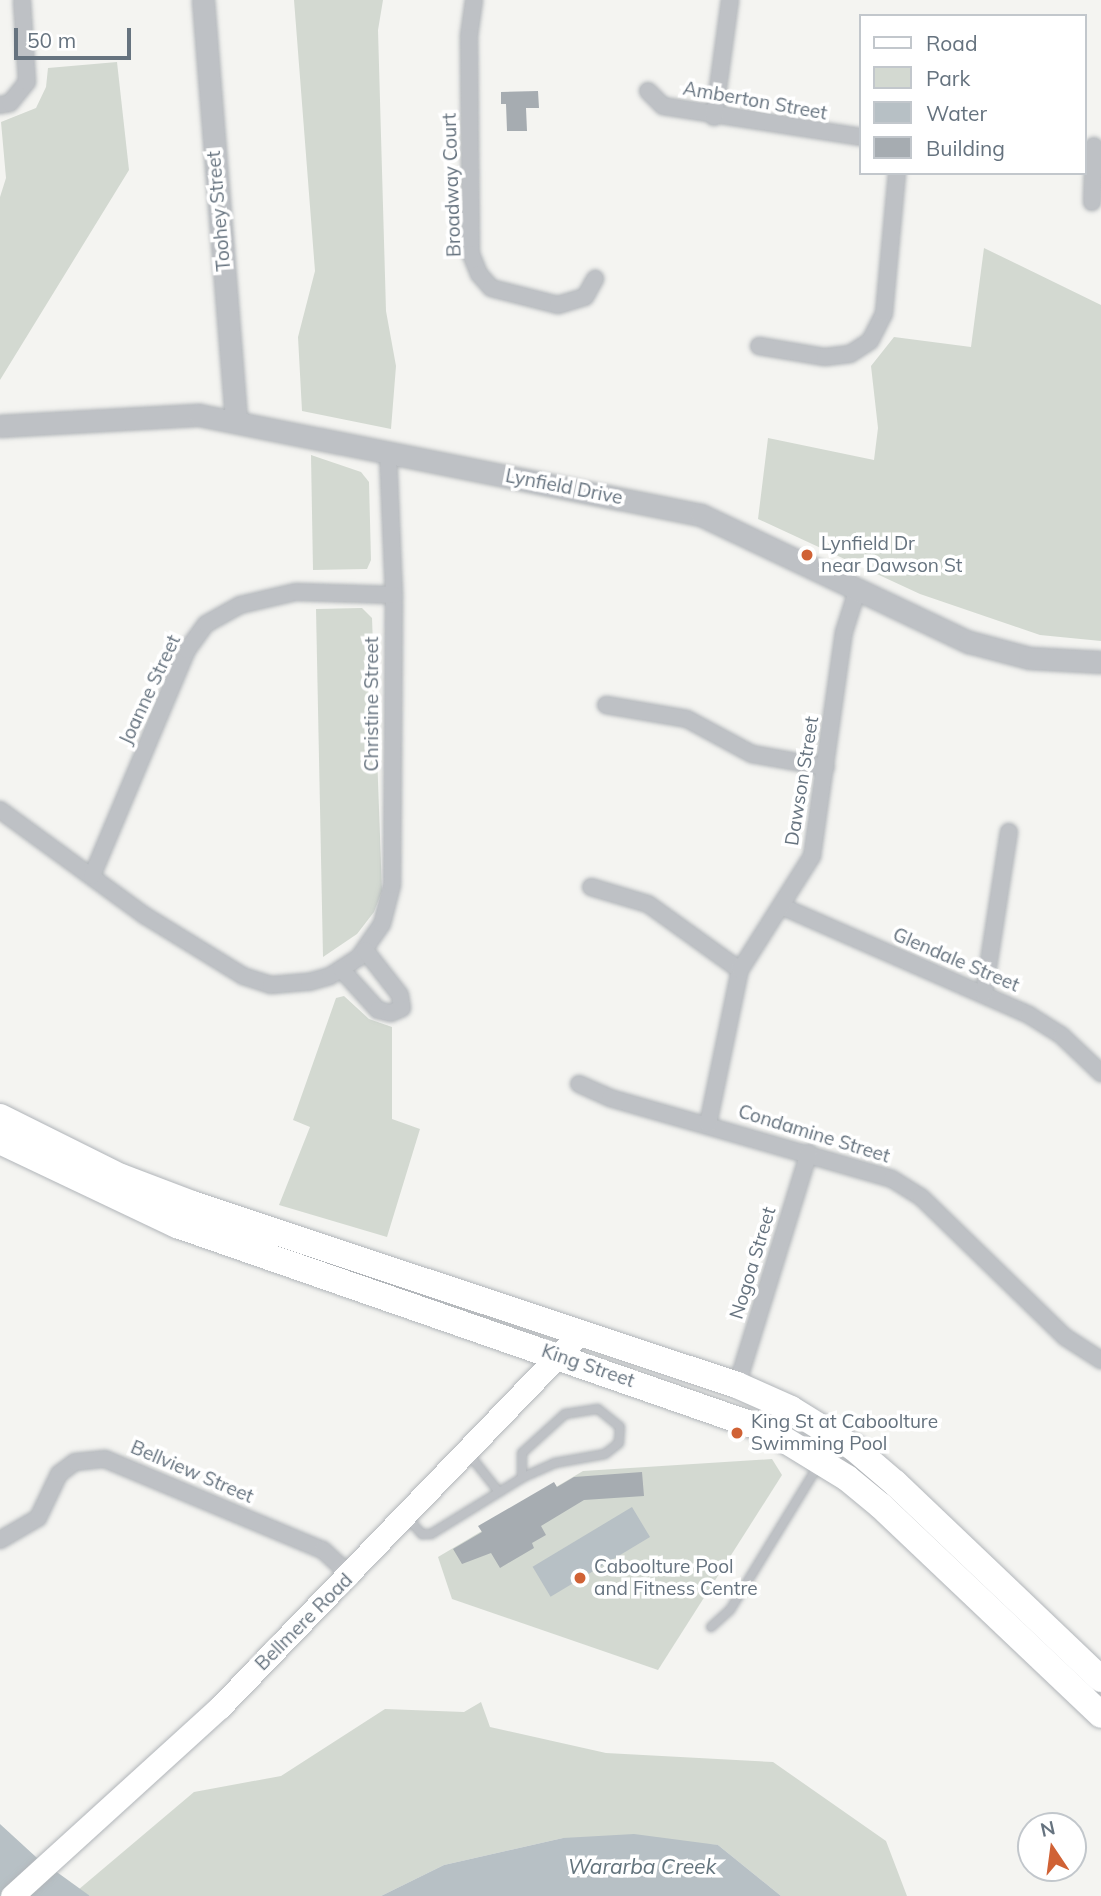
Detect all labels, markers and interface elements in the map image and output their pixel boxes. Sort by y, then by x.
scale bar [18,14,135,58]
legend [860,14,1087,175]
text: 50 m [27,27,76,53]
text: Road [926,30,977,56]
text: Park [926,65,970,91]
street label: Amberton Street [681,77,829,125]
text: Water [926,100,987,126]
street label: Broadway Court [438,113,466,257]
text: Building [926,135,1005,161]
street label: Toohey Street [202,150,236,272]
street label: Lynfield Drive [504,464,624,510]
place label: Lynfield Dr near Dawson St [821,533,962,577]
marker: Lynfield Dr near Dawson St [799,547,815,563]
street label: Joanne Street [115,631,185,749]
street label: Christine Street [361,636,383,772]
street label: Dawson Street [781,715,823,847]
street label: Glendale Street [889,923,1023,997]
street label: Condamine Street [735,1100,893,1168]
street label: Nogoa Street [725,1204,781,1322]
street label: King Street [539,1339,637,1393]
place label: King St at Caboolture Swimming Pool [751,1411,938,1455]
marker: King St at Caboolture Swimming Pool [729,1425,745,1441]
street label: Bellview Street [127,1436,257,1508]
place label: Caboolture Pool and Fitness Centre [594,1556,758,1600]
street label: Bellmere Road [251,1569,357,1675]
marker: Caboolture Pool and Fitness Centre [572,1570,588,1586]
north arrow [1017,1812,1087,1882]
text: N [1038,1815,1057,1842]
water label: Wararba Creek [568,1853,716,1879]

